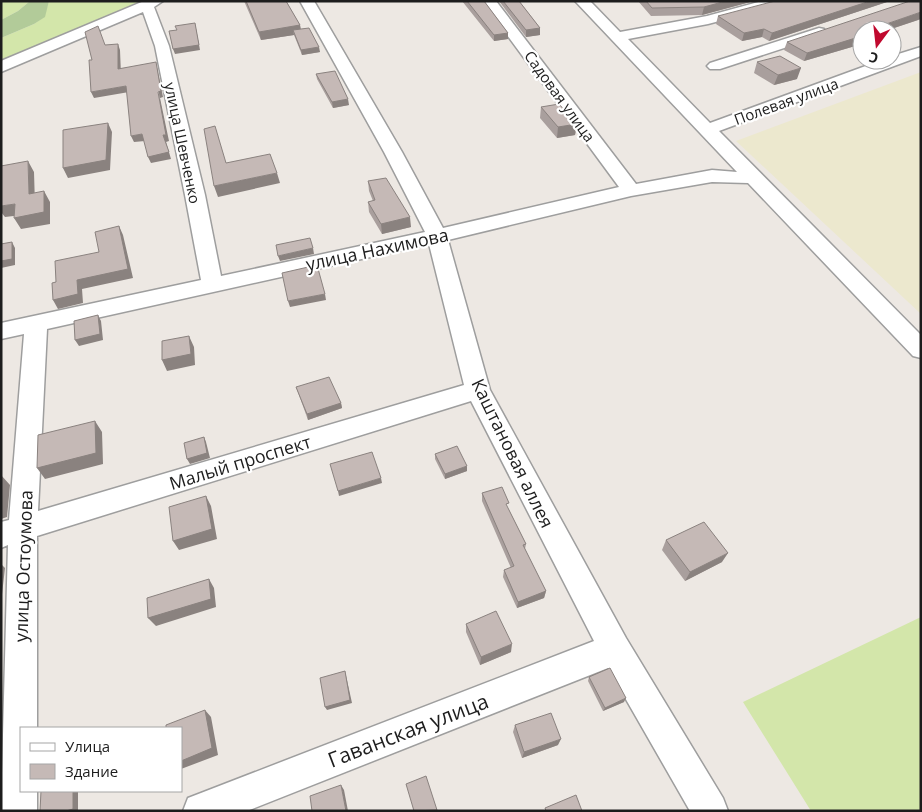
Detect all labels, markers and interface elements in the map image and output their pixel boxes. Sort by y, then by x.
north arrow [852,20,902,70]
street label: Садовая улица [520,46,600,146]
text: С [867,48,880,68]
street label: Полевая улица [731,73,841,129]
street label: улица Шевченко [160,80,206,206]
street label: улица Нахимова [303,222,451,276]
street label: Каштановая аллея [466,374,560,532]
street label: Малый проспект [166,429,314,495]
street label: улица Остоумова [8,490,38,642]
street label: Гаванская улица [324,686,492,774]
legend [20,727,182,792]
text: Улица [65,736,110,756]
text: Здание [65,761,118,781]

